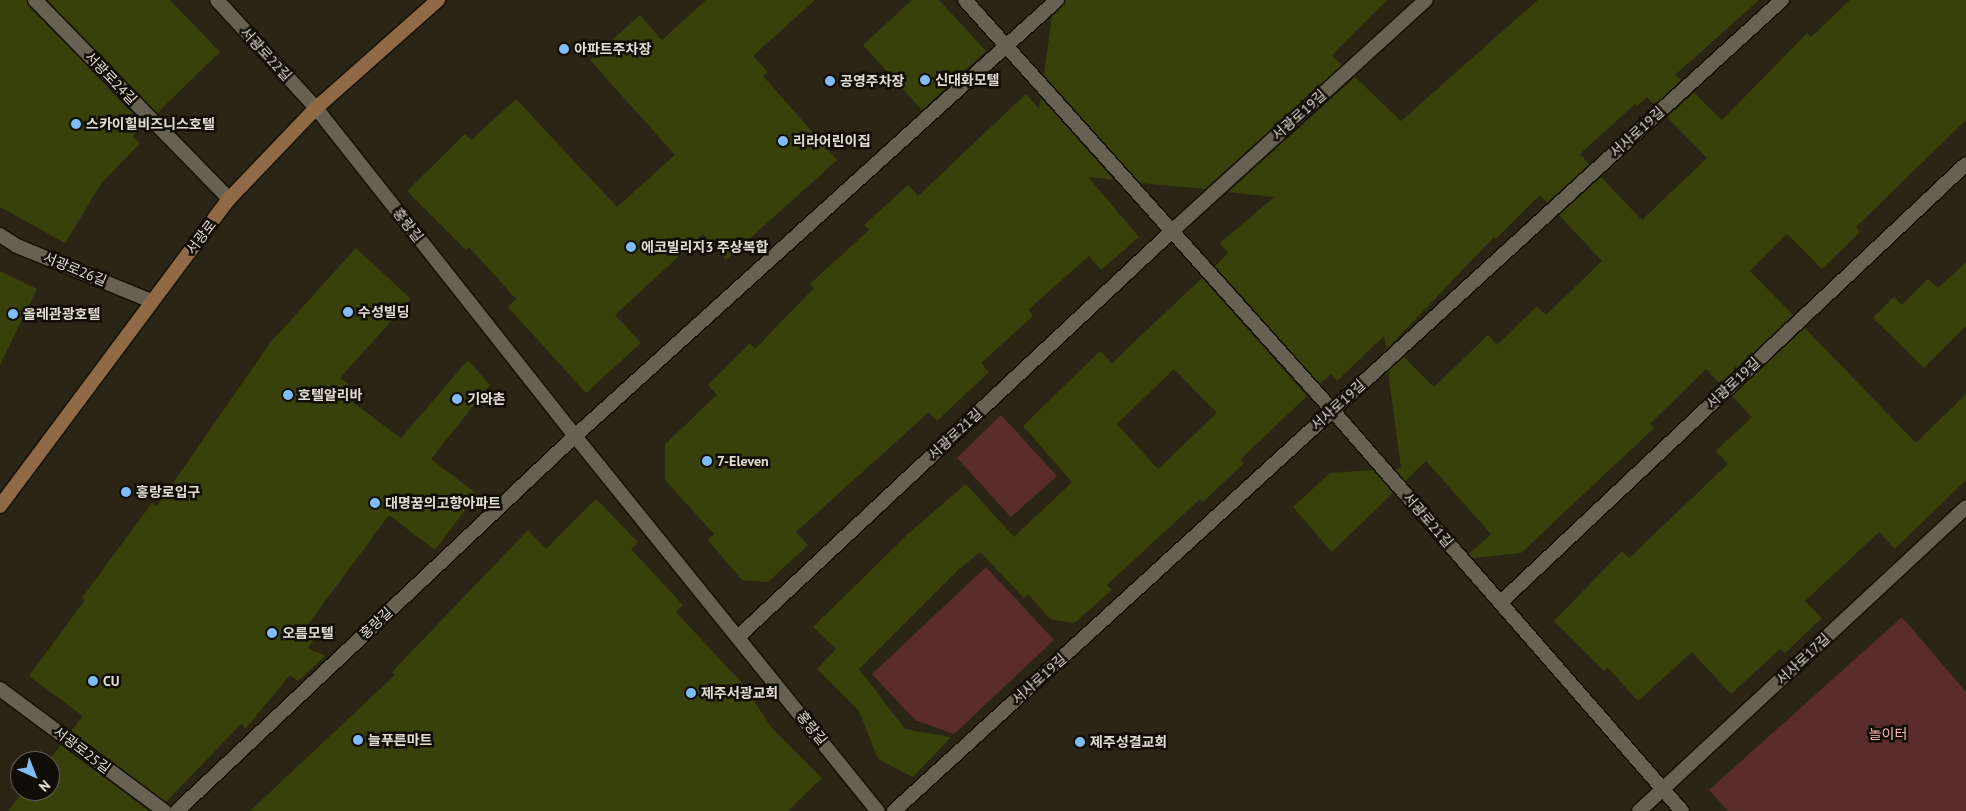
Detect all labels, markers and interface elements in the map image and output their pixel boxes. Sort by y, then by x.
street label: 서광로22길 [237,24,295,84]
place label: 아파트주차장 [574,41,651,57]
marker: 아파트주차장 [558,43,570,55]
street label: 서광로24길 [82,48,140,108]
place label: 신대화모텔 [935,72,999,88]
place label: 공영주차장 [840,73,904,89]
marker: 신대화모텔 [919,74,931,86]
marker: 공영주차장 [824,75,836,87]
street label: 서광로19길 [1269,86,1329,144]
street label: 서사로19길 [1607,103,1667,161]
place label: 스카이힐비즈니스호텔 [86,116,215,132]
marker: 스카이힐비즈니스호텔 [70,118,82,130]
place label: 리라어린이집 [793,133,870,149]
marker: 리라어린이집 [777,135,789,147]
street label: 홍랑길 [389,205,427,245]
street label: 서광로 [182,217,220,257]
place label: 에코빌리지3 주상복합 [641,239,768,255]
marker: 에코빌리지3 주상복합 [625,241,637,253]
street label: 서광로26길 [41,249,109,289]
place label: 수성빌딩 [358,304,410,320]
place label: 올레관광호텔 [23,306,100,322]
marker: 수성빌딩 [342,306,354,318]
marker: 올레관광호텔 [7,308,19,320]
street label: 서광로19길 [1703,354,1763,412]
street label: 서사로19길 [1308,376,1368,434]
place label: 호텔알리바 [298,387,362,403]
marker: 호텔알리바 [282,389,294,401]
place label: 기와촌 [467,391,506,407]
marker: 기와촌 [451,393,463,405]
street label: 서광로21길 [925,405,985,463]
place label: 7-Eleven [717,453,769,469]
marker: 7-Eleven [701,455,713,467]
place label: 홍랑로입구 [136,484,200,500]
marker: 홍랑로입구 [120,486,132,498]
street label: 서광로21길 [1400,489,1456,551]
place label: 대명꿈의고향아파트 [385,495,501,511]
marker: 대명꿈의고향아파트 [369,497,381,509]
street label: 홍랑길 [356,604,396,642]
place label: 오름모텔 [282,625,334,641]
marker: 오름모텔 [266,627,278,639]
street label: 서사로17길 [1773,630,1833,688]
street label: 서사로19길 [1009,650,1069,708]
place label: CU [103,673,120,689]
marker: CU [87,675,99,687]
place label: 제주서광교회 [701,685,778,701]
marker: 제주서광교회 [685,687,697,699]
street label: 홍랑길 [793,708,831,748]
street label: 서광로25길 [50,723,114,777]
park label: 놀이터 [1869,726,1907,742]
place label: 늘푸른마트 [368,732,432,748]
marker: 늘푸른마트 [352,734,364,746]
place label: 제주성결교회 [1090,734,1167,750]
marker: 제주성결교회 [1074,736,1086,748]
north arrow [10,751,60,801]
text: N [35,776,54,796]

